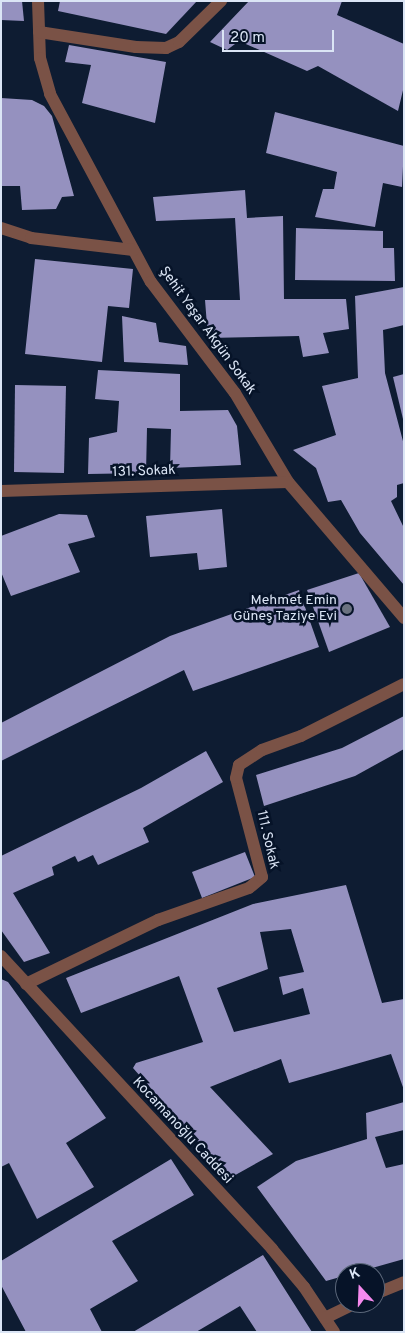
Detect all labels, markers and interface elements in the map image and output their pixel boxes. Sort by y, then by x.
scale bar [225,20,338,52]
text: 20 m [230,29,265,48]
street label: Şehit Yaşar Akgün Sokak [155,263,259,399]
street label: 131. Sokak [112,463,176,481]
place label: Mehmet Emin Güneş Taziye Evi [232,593,337,626]
marker: Mehmet Emin Güneş Taziye Evi [341,603,353,615]
street label: 111. Sokak [252,809,282,871]
street label: Kocamanoğlu Caddesi [128,1074,236,1188]
north arrow [335,1263,385,1313]
text: K [347,1265,363,1284]

